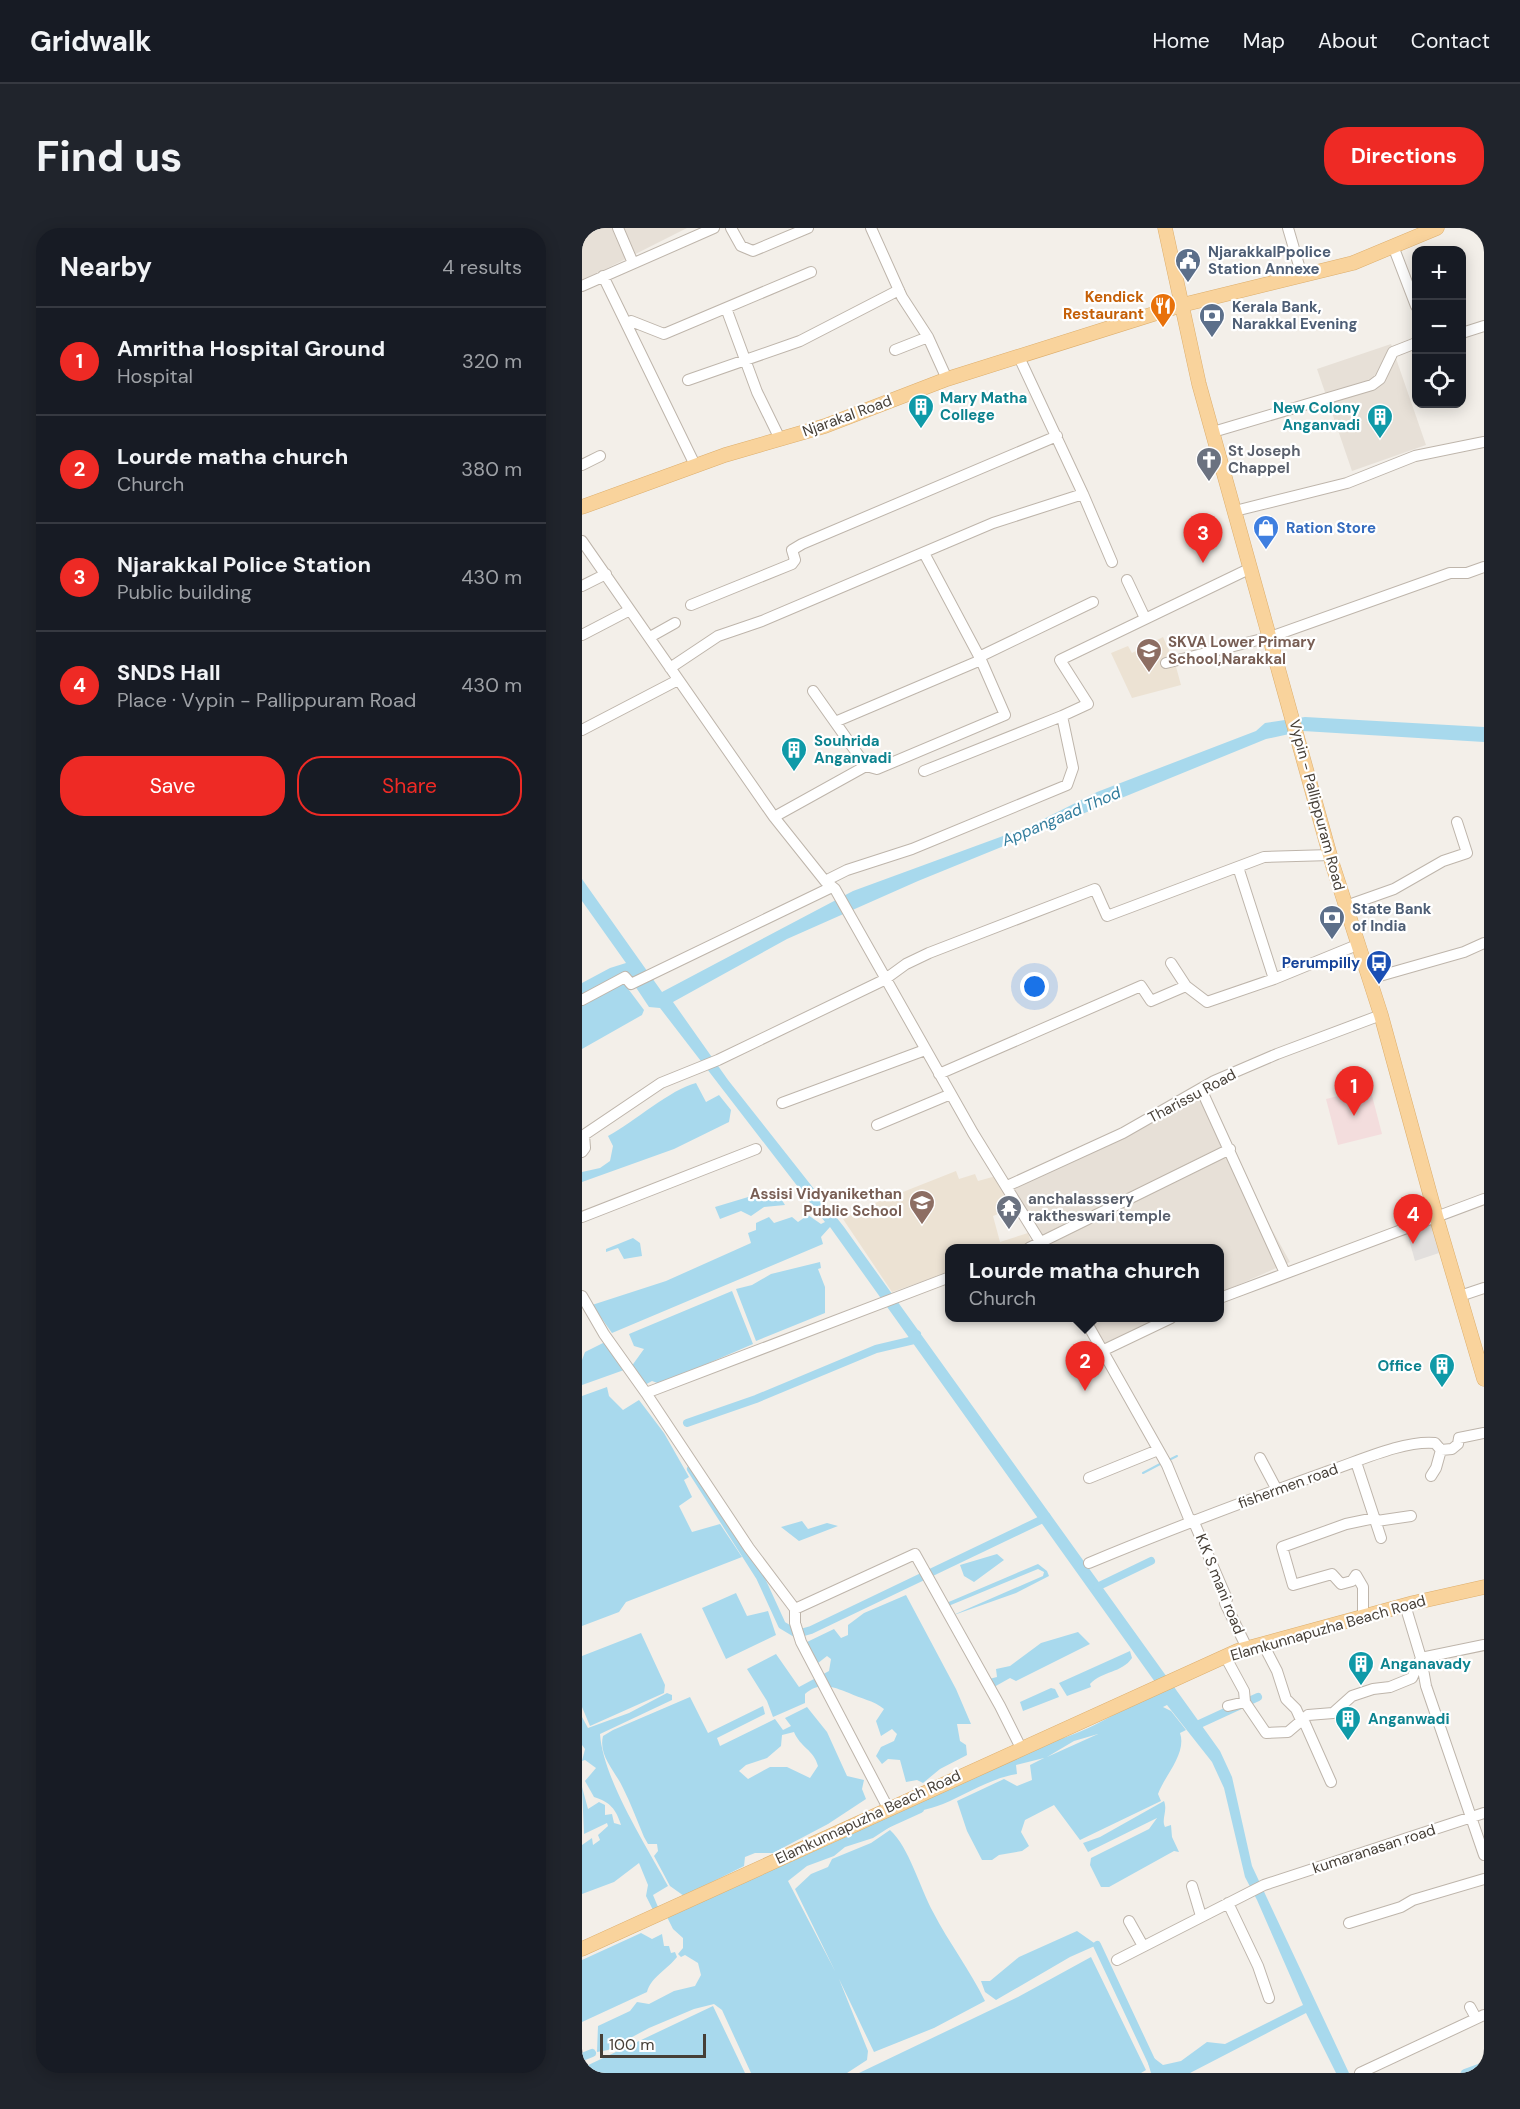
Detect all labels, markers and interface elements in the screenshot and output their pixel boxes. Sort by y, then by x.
text: Gridwalk [30,23,152,60]
text: Home [1152,27,1210,55]
text: Map [1243,27,1285,55]
text: About [1318,27,1378,55]
text: Contact [1411,27,1490,55]
button: Directions [1324,127,1484,185]
text: Find us [36,129,182,184]
place label: NjarakkalPpolice Station Annexe [1208,242,1331,279]
public building icon: NjarakkalPpolice Station Annexe [1173,246,1203,284]
map controls [1412,246,1466,408]
button: + [1412,246,1466,300]
text: Nearby [60,250,152,284]
text: 4 results [442,254,522,280]
place label: Kendick Restaurant [1063,287,1144,324]
restaurant icon: Kendick Restaurant [1148,291,1178,329]
place label: Kerala Bank, Narakkal Evening [1232,297,1358,334]
button: − [1412,300,1466,354]
bank icon: Kerala Bank, Narakkal Evening [1197,301,1227,339]
text: Amritha Hospital Ground [117,334,385,363]
text: 1 [76,348,83,374]
text: 320 m [462,348,522,374]
button: locate [1412,354,1466,408]
text: Hospital [117,363,193,389]
place label: Mary Matha College [940,388,1027,425]
street label: Njarakal Road [800,391,894,441]
building icon: Mary Matha College [906,392,936,430]
place label: New Colony Anganvadi [1273,398,1360,435]
building icon: New Colony Anganvadi [1365,402,1395,440]
place label: St Joseph Chappel [1228,441,1300,478]
text: Lourde matha church [117,442,348,471]
church icon: St Joseph Chappel [1194,445,1224,483]
text: 2 [74,456,85,482]
text: 380 m [461,456,522,482]
text: Church [117,471,184,497]
shop icon: Ration Store [1251,513,1281,551]
pin: 3 [1184,514,1222,563]
place label: Ration Store [1286,518,1376,538]
text: Njarakkal Police Station [117,550,371,579]
text: 3 [73,564,86,590]
text: 430 m [461,564,522,590]
text: Public building [117,579,252,605]
place label: SKVA Lower Primary School,Narakkal [1168,632,1316,669]
school or university icon: SKVA Lower Primary School,Narakkal [1134,636,1164,674]
text: SNDS Hall [117,658,221,687]
text: 4 [73,672,86,698]
text: 430 m [461,672,522,698]
text: Place · Vypin - Pallippuram Road [117,687,416,713]
street label: Vypin - Pallippuram Road [1285,717,1349,893]
place label: Souhrida Anganvadi [814,731,892,768]
building icon: Souhrida Anganvadi [779,735,809,773]
button: Save [60,756,285,816]
button: Share [297,756,522,816]
water label: Appangaad Thod [998,782,1125,851]
place label: State Bank of India [1352,899,1432,936]
bank icon: State Bank of India [1317,903,1347,941]
bus stop icon: Perumpilly [1364,948,1394,986]
place label: Perumpilly [1282,953,1360,973]
your location [1020,972,1049,1001]
street label: Tharissu Road [1145,1064,1239,1128]
pin: 1 [1334,1066,1374,1116]
place label: Assisi Vidyanikethan Public School [750,1184,902,1221]
school or university icon: Assisi Vidyanikethan Public School [907,1188,937,1226]
place label: anchalasssery raktheswari temple [1028,1189,1171,1226]
temple icon: anchalasssery raktheswari temple [994,1193,1024,1231]
pin: 4 [1394,1194,1432,1244]
popup [945,1244,1224,1322]
text: Lourde matha church [969,1256,1200,1285]
text: Church [969,1285,1036,1311]
pin: 2 [1066,1342,1104,1391]
building icon: Office [1427,1351,1457,1389]
place label: Office [1377,1356,1422,1376]
street label: fishermen road [1235,1459,1341,1513]
street label: K.K S mani road [1191,1531,1249,1637]
street label: Elamkunnapuzha Beach Road [1228,1590,1428,1666]
building icon: Anganavady [1346,1649,1376,1687]
place label: Anganavady [1380,1654,1471,1674]
building icon: Anganwadi [1333,1704,1363,1742]
place label: Anganwadi [1368,1709,1450,1729]
street label: Elamkunnapuzha Beach Road [772,1765,964,1869]
street label: kumaranasan road [1310,1820,1438,1878]
scale bar [600,2031,706,2058]
text: 100 m [609,2034,654,2055]

